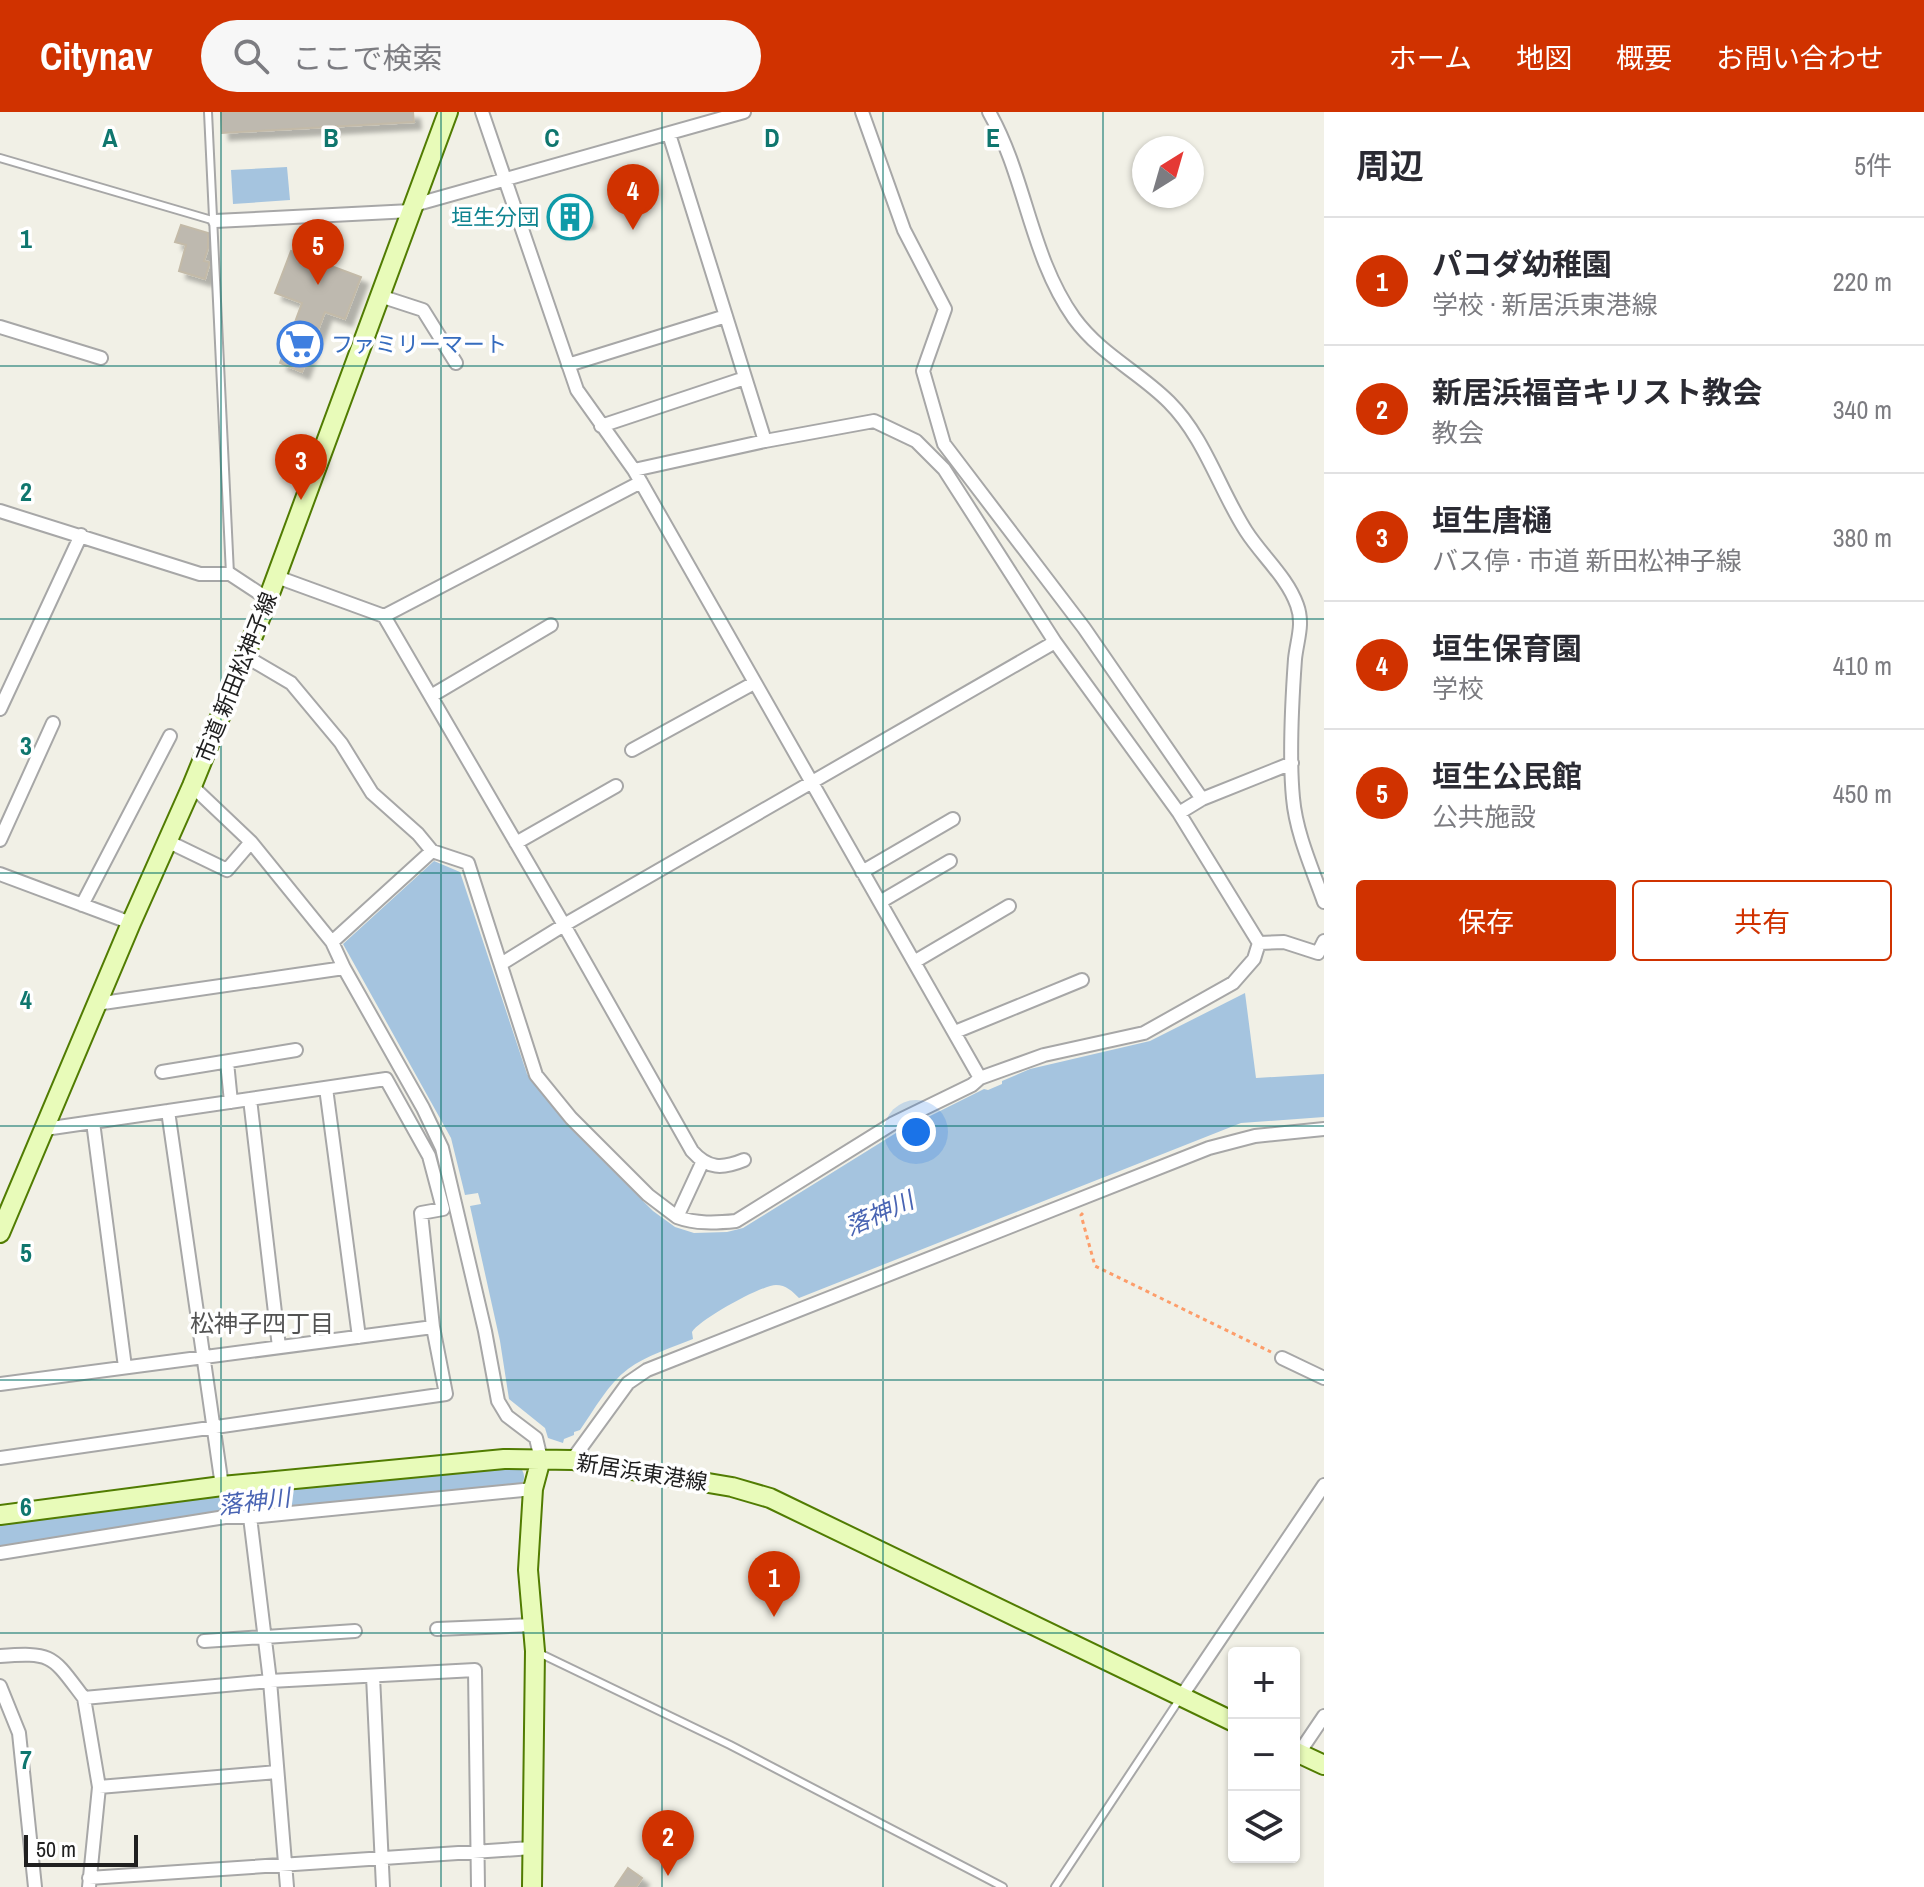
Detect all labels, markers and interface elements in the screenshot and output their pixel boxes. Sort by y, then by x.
search box [201,20,761,92]
text: Citynav [40,31,153,82]
icon: search [229,34,273,78]
text: ここで検索 [293,38,443,78]
text: ホーム [1389,39,1472,77]
text: 地図 [1516,39,1572,77]
text: 概要 [1616,39,1672,77]
text: お問い合わせ [1716,39,1884,77]
text: A [102,120,118,155]
text: B [323,120,339,155]
text: C [544,120,560,155]
text: D [764,120,780,155]
text: E [986,120,1000,155]
north arrow [1132,136,1204,208]
text: 周辺 [1356,143,1424,189]
text: 5件 [1854,148,1892,183]
pin: 4 [607,164,659,230]
building icon: 垣生分団 [546,193,594,241]
place label: 垣生分団 [451,202,539,232]
pin: 5 [292,219,344,285]
text: 1 [20,221,32,256]
text: パコダ幼稚園 [1432,244,1612,284]
text: 1 [1376,264,1388,299]
text: 220 m [1833,264,1892,299]
text: 学校 · 新居浜東港線 [1432,287,1658,322]
supermarket icon: ファミリーマート [276,320,324,368]
place label: ファミリーマート [331,329,507,359]
text: 新居浜福音キリスト教会 [1432,372,1762,412]
text: 2 [1376,392,1388,427]
text: 340 m [1833,392,1892,427]
text: 教会 [1432,415,1484,450]
pin: 3 [275,434,327,500]
text: 2 [20,474,32,509]
text: 垣生唐樋 [1432,500,1552,540]
text: 3 [1376,520,1388,555]
text: 380 m [1833,520,1892,555]
text: バス停 · 市道 新田松神子線 [1432,543,1742,578]
street label: 市道 新田松神子線 [188,587,284,767]
text: 垣生保育園 [1432,628,1582,668]
text: 4 [1376,648,1388,683]
text: 410 m [1833,648,1892,683]
text: 学校 [1432,671,1484,706]
text: 3 [20,728,32,763]
text: 垣生公民館 [1432,756,1582,796]
text: 5 [1376,776,1388,811]
text: 450 m [1833,776,1892,811]
text: 公共施設 [1432,799,1536,834]
button: 保存 [1356,880,1616,961]
button: 共有 [1632,880,1892,961]
text: 4 [20,982,32,1017]
your location [896,1112,936,1152]
water label: 落神川 [840,1183,921,1242]
text: 5 [20,1235,32,1270]
district label: 松神子四丁目 [190,1307,334,1339]
street label: 新居浜東港線 [574,1447,710,1497]
water label: 落神川 [216,1480,295,1521]
text: 6 [20,1489,32,1524]
pin: 1 [748,1551,800,1617]
map controls [1228,1647,1300,1863]
button: + [1228,1647,1300,1719]
button: − [1228,1719,1300,1791]
text: 7 [20,1742,32,1777]
button: layers [1228,1791,1300,1863]
pin: 2 [642,1810,694,1876]
scale bar [24,1831,138,1867]
text: 50 m [36,1834,76,1864]

